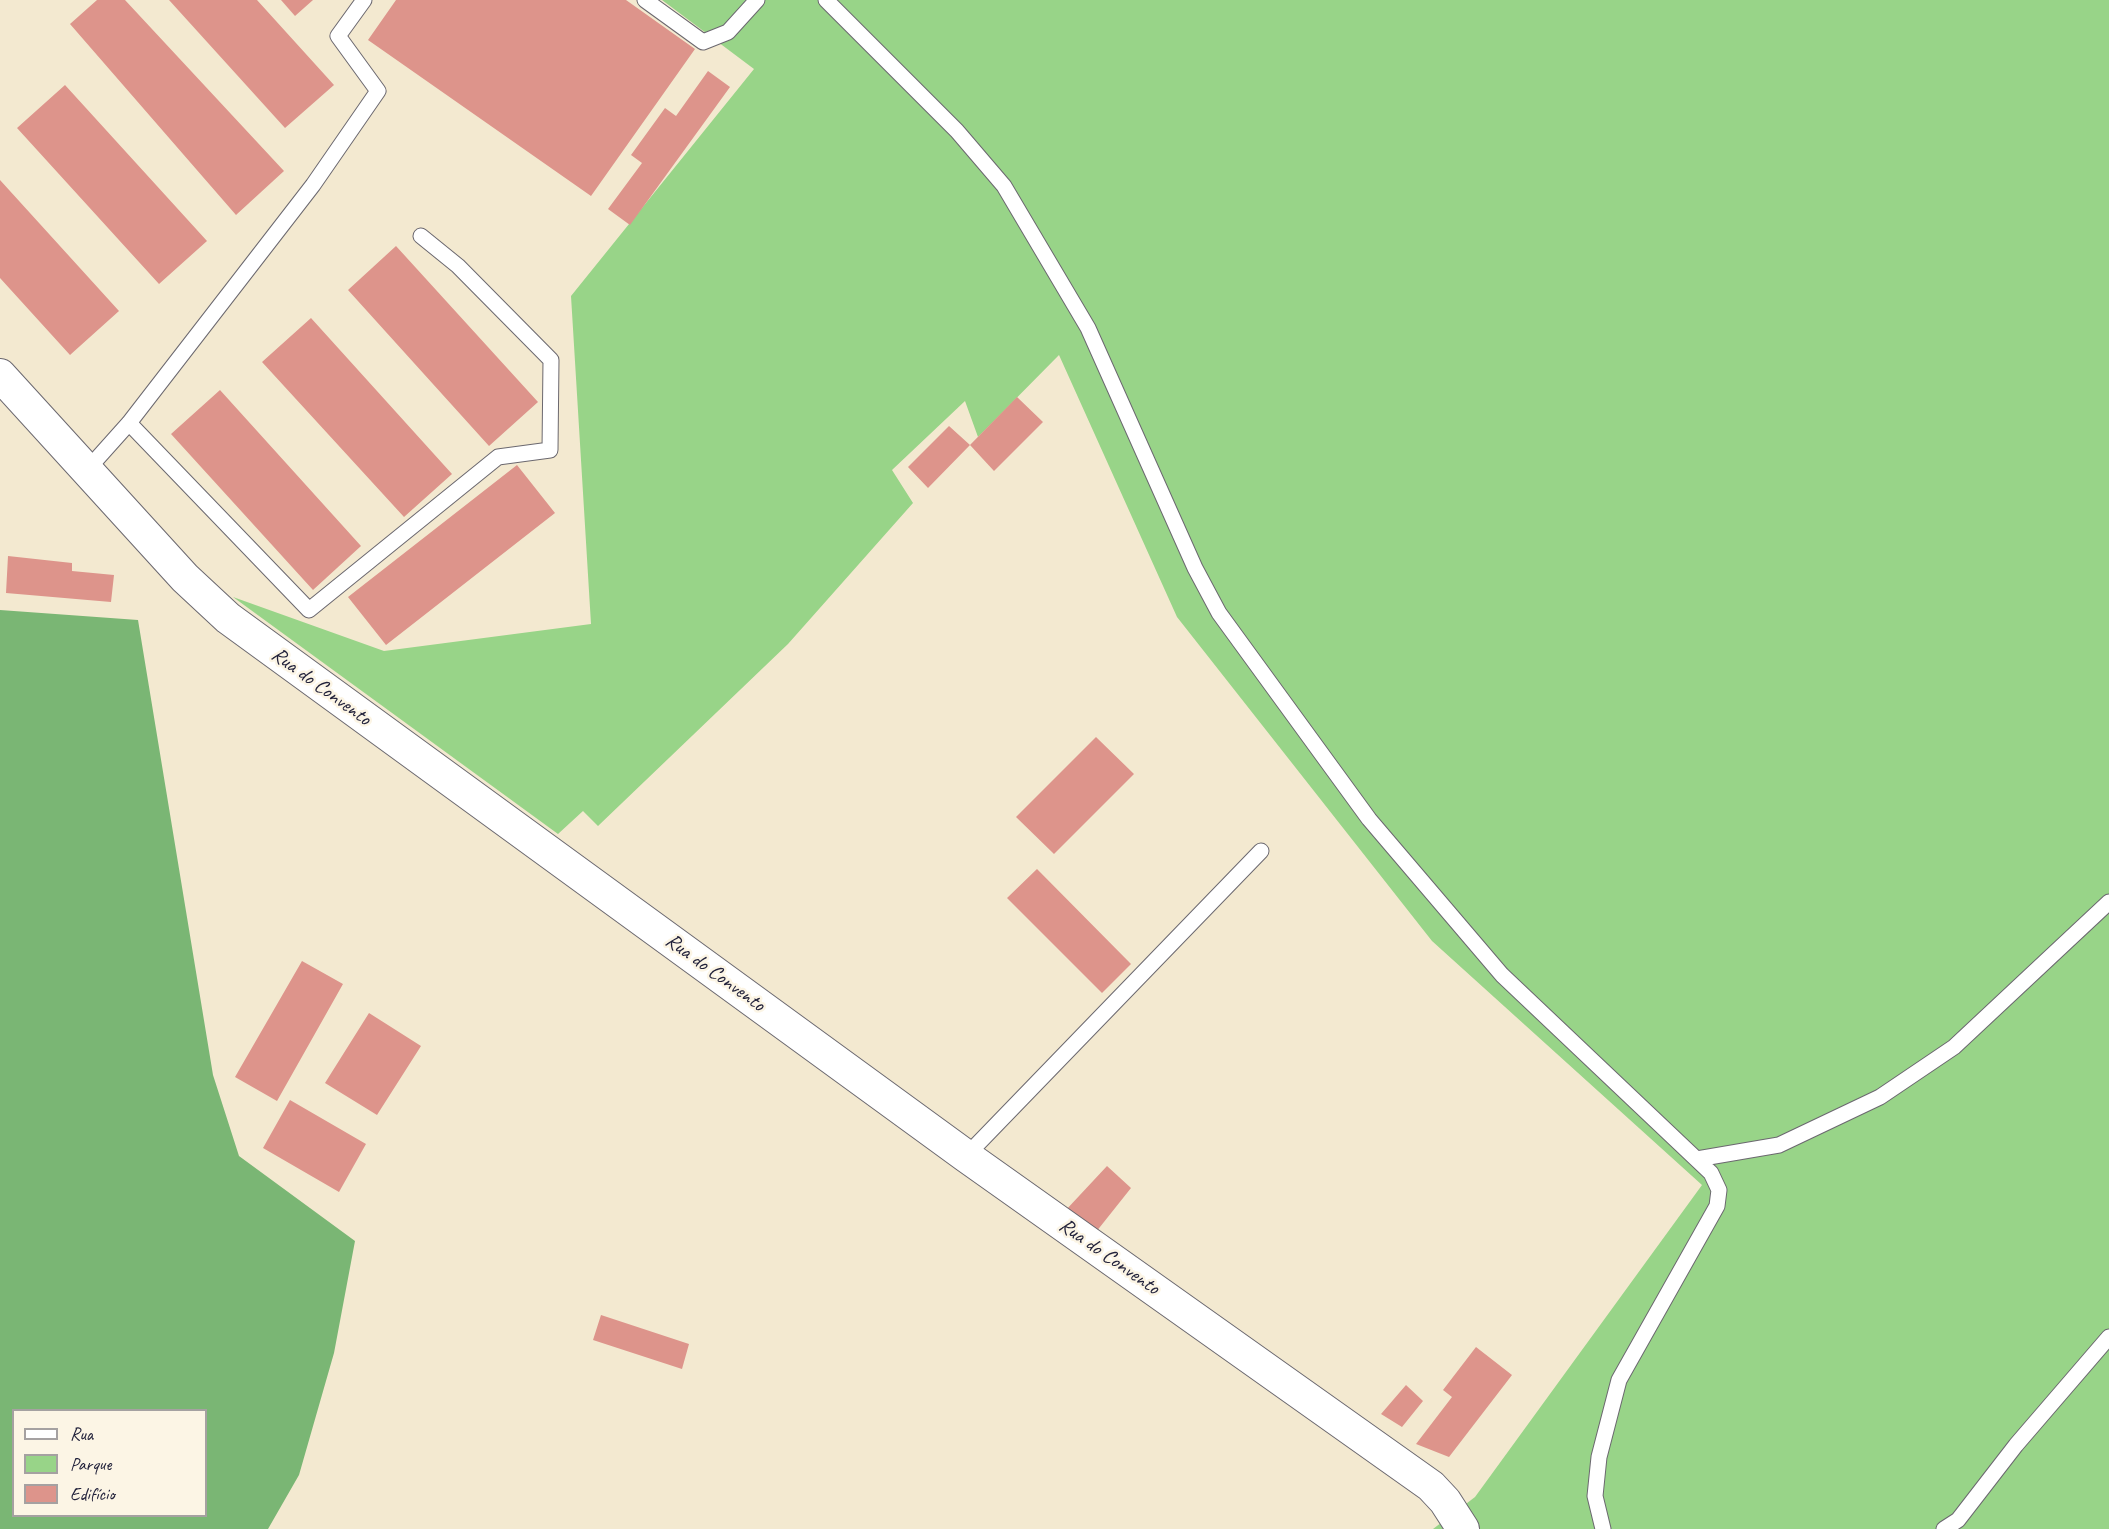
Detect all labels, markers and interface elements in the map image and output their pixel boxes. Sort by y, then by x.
street label: Rua do Convento [266,642,376,732]
street label: Rua do Convento [660,928,770,1018]
street label: Rua do Convento [1054,1213,1164,1301]
legend [12,1409,207,1517]
text: Rua [70,1423,93,1445]
text: Parque [70,1453,111,1475]
text: Edifício [70,1483,115,1505]

